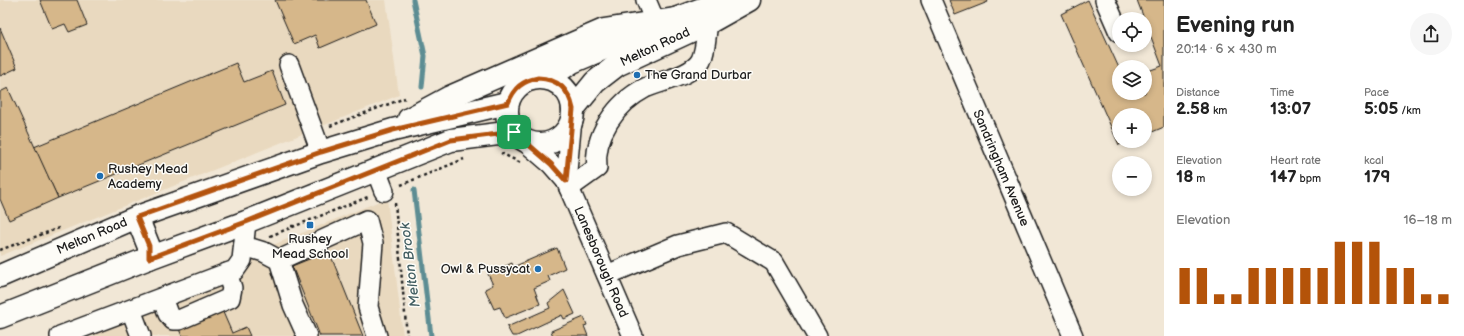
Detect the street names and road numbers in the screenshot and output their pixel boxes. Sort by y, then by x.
street label: Melton Road [618,24,692,70]
street label: Sandringham Avenue [969,107,1033,229]
street label: Lanesborough Road [570,204,632,320]
street label: Melton Road [54,214,130,258]

